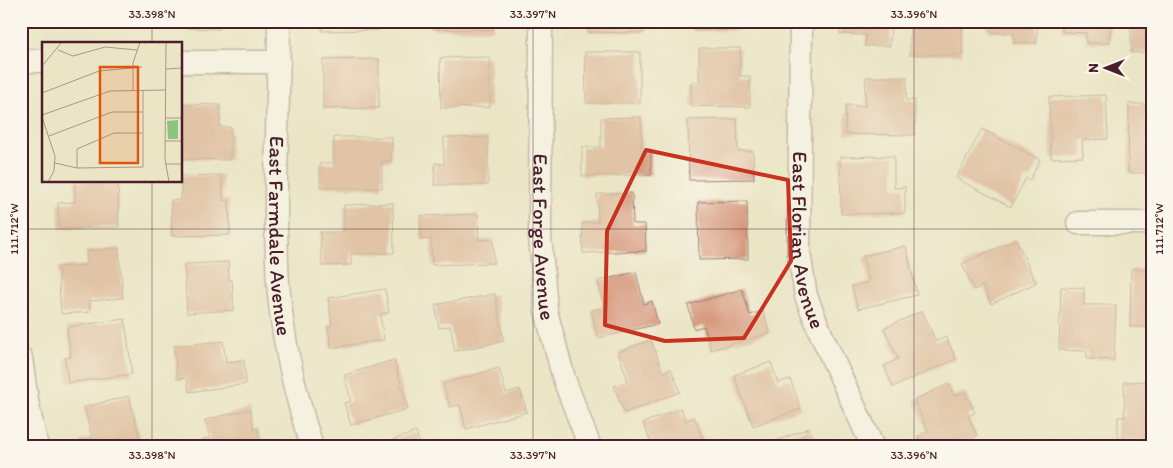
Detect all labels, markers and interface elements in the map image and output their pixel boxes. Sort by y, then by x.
text: 33.398°N [128,7,176,21]
text: 33.397°N [510,7,556,21]
text: 33.396°N [891,7,937,21]
inset map [42,42,182,182]
north arrow [1080,42,1130,92]
text: N [1085,63,1102,73]
street label: East Farmdale Avenue [264,136,297,338]
street label: East Florian Avenue [786,151,831,332]
street label: East Forge Avenue [528,154,561,323]
text: 111.712°W [7,203,21,255]
text: 111.712°W [1152,203,1166,255]
text: 33.398°N [128,448,176,462]
text: 33.397°N [510,448,556,462]
text: 33.396°N [891,448,937,462]

